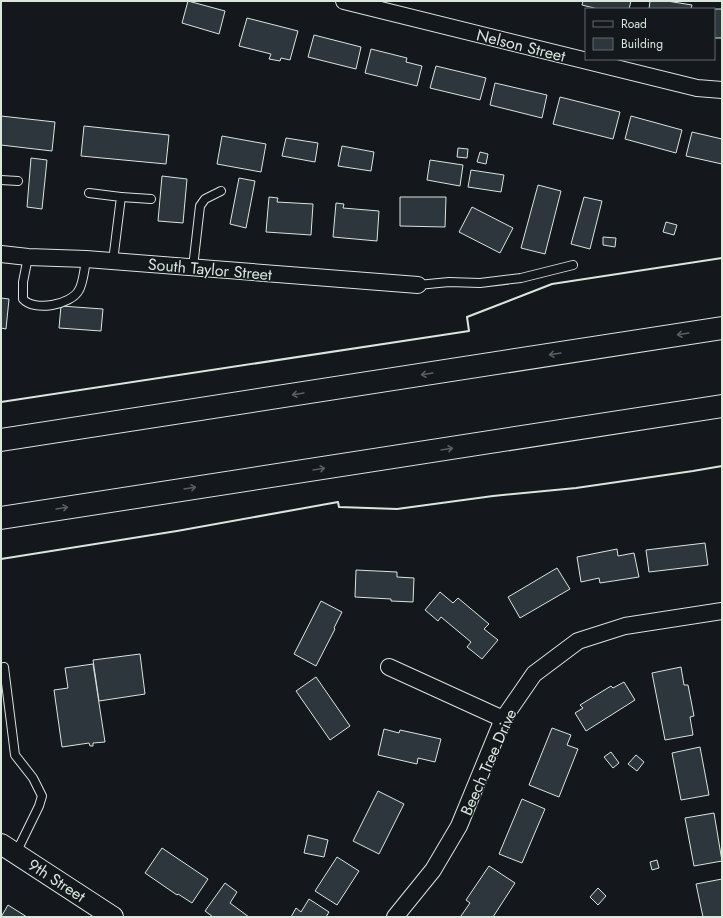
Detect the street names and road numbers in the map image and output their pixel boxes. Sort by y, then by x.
street label: Nelson Street [474,23,568,68]
street label: South Taylor Street [147,253,273,286]
street label: Beech Tree Drive [455,705,522,819]
street label: 9th Street [23,853,90,908]

